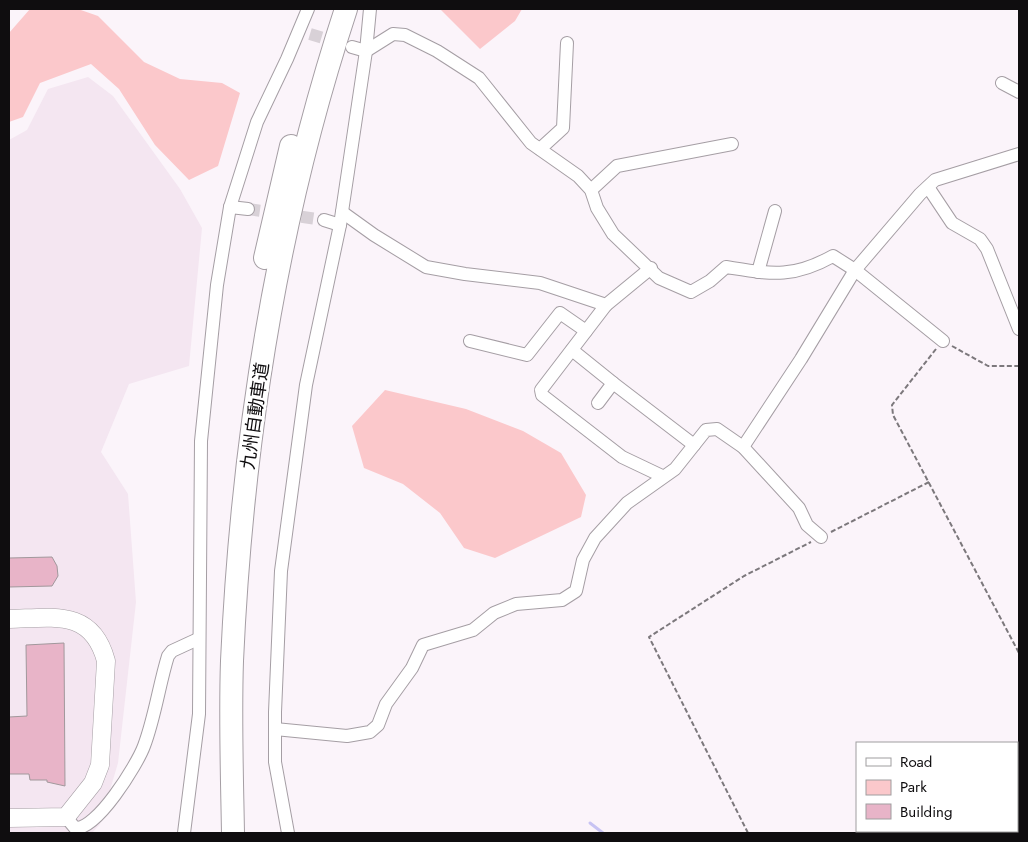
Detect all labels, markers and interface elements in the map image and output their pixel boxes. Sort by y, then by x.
street label: 九州自動車道 [235,361,275,471]
legend [856,742,1018,832]
text: Road [900,751,932,773]
text: Park [900,776,927,798]
text: Building [900,801,952,823]

